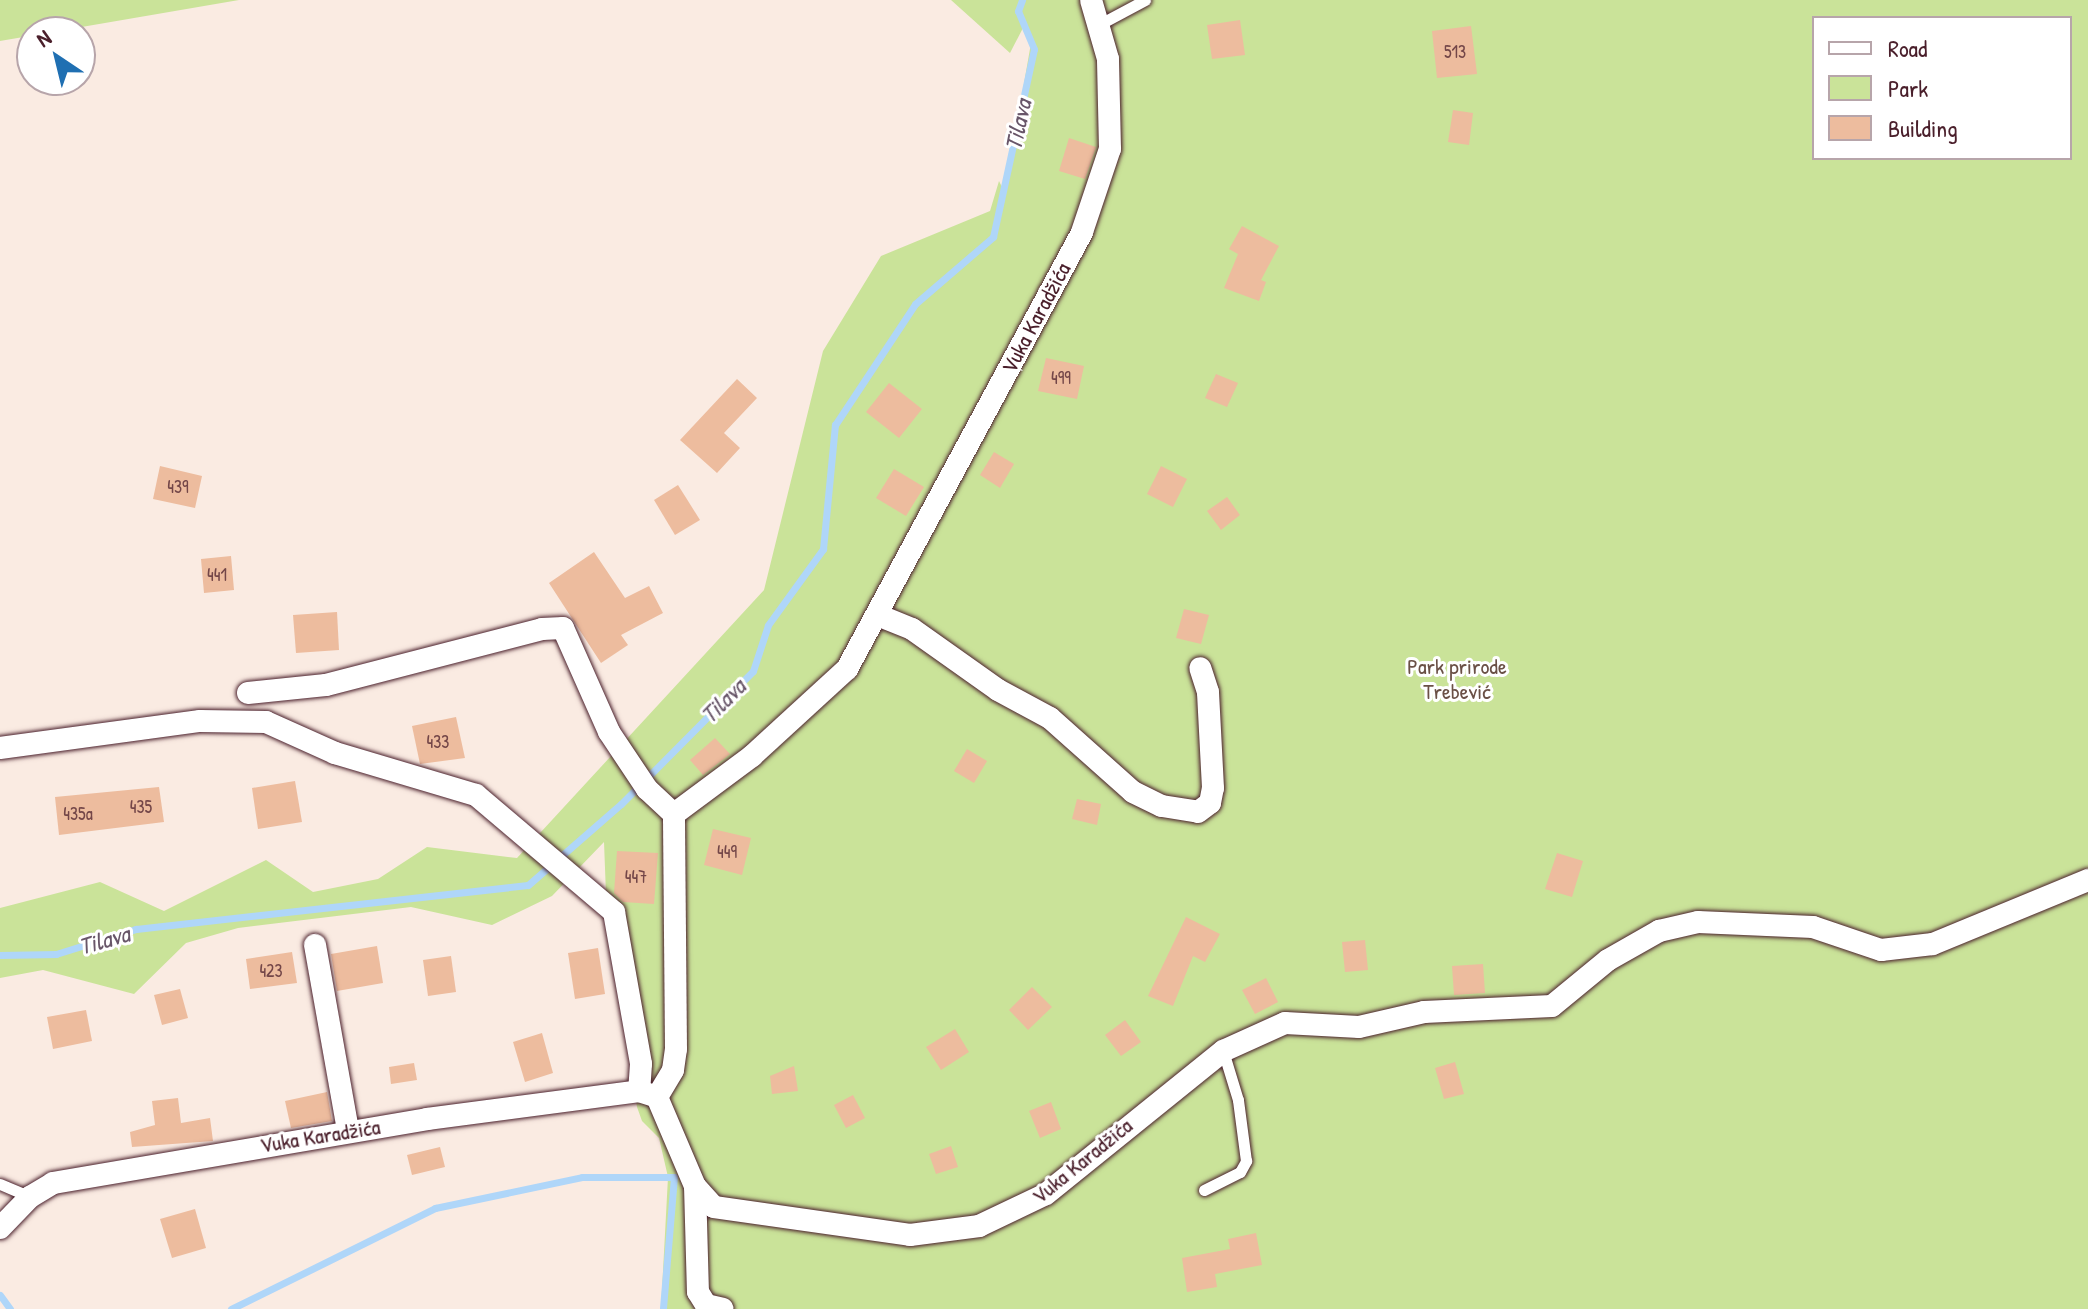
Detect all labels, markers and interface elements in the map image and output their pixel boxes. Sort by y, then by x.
north arrow [16,16,96,96]
legend [1812,16,2072,160]
text: N [30,22,57,54]
text: Road [1888,32,1927,64]
house number: 513 [1444,41,1466,63]
text: Park [1888,72,1928,104]
water label: Tilava [999,97,1037,153]
text: Building [1888,112,1958,144]
street label: Vuka Karadžića [996,258,1076,378]
house number: 499 [1051,367,1071,389]
house number: 439 [167,476,189,498]
house number: 441 [207,564,227,586]
park label: Park prirode Trebević [1407,653,1507,704]
water label: Tilava [695,673,751,729]
house number: 433 [427,731,449,753]
house number: 435 [130,796,152,818]
house number: 435a [63,803,93,825]
house number: 449 [717,841,737,863]
house number: 447 [625,866,647,888]
water label: Tilava [75,919,133,961]
house number: 423 [259,960,283,982]
street label: Vuka Karadžića [258,1113,382,1159]
street label: Vuka Karadžića [1027,1113,1137,1209]

